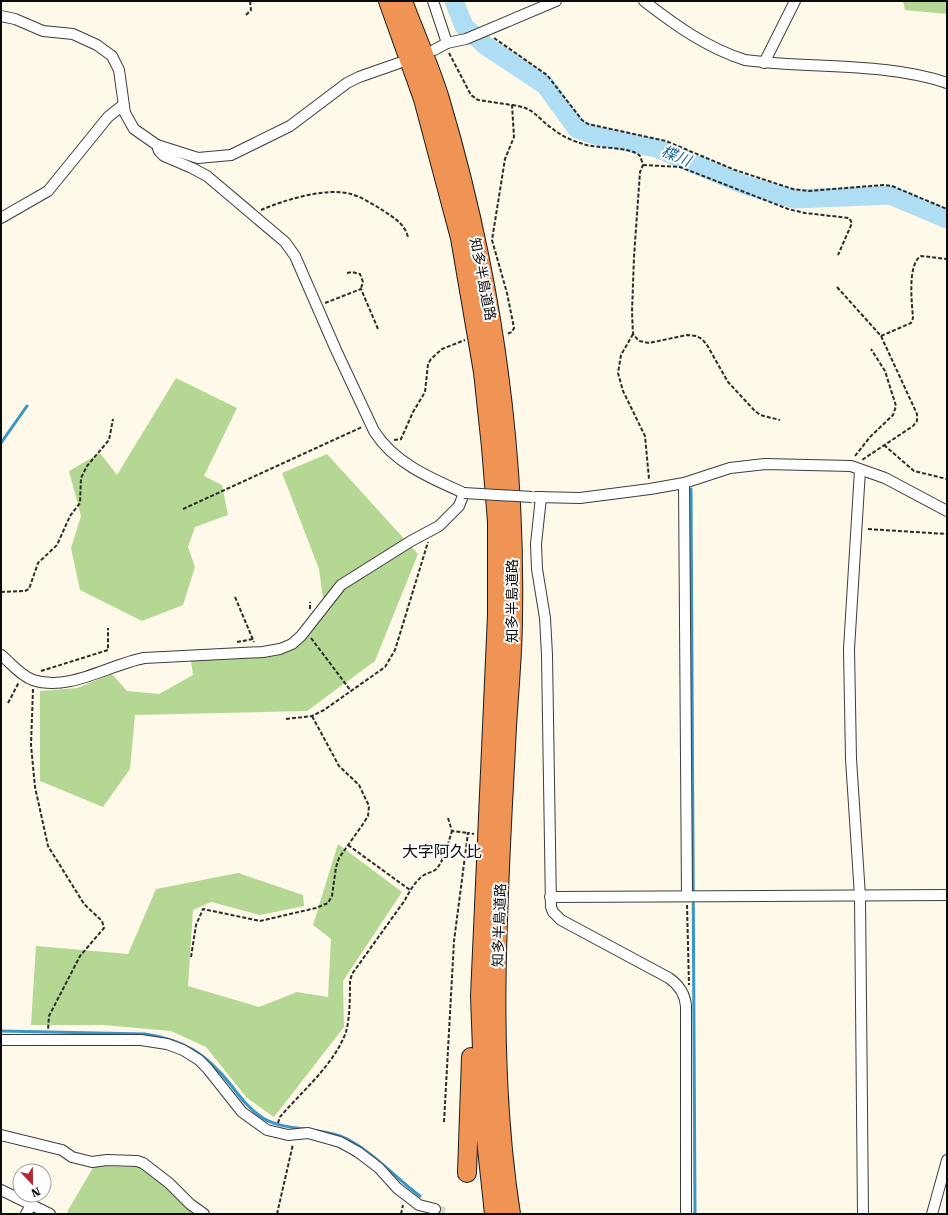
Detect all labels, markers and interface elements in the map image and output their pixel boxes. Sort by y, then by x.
water label: 楪川 [659,142,695,171]
street label: 知多半島道路 [467,236,499,322]
street label: 知多半島道路 [504,559,520,643]
district label: 大字阿久比 [402,842,482,861]
street label: 知多半島道路 [490,883,508,967]
north arrow [12,1163,52,1203]
text: N [29,1184,42,1200]

